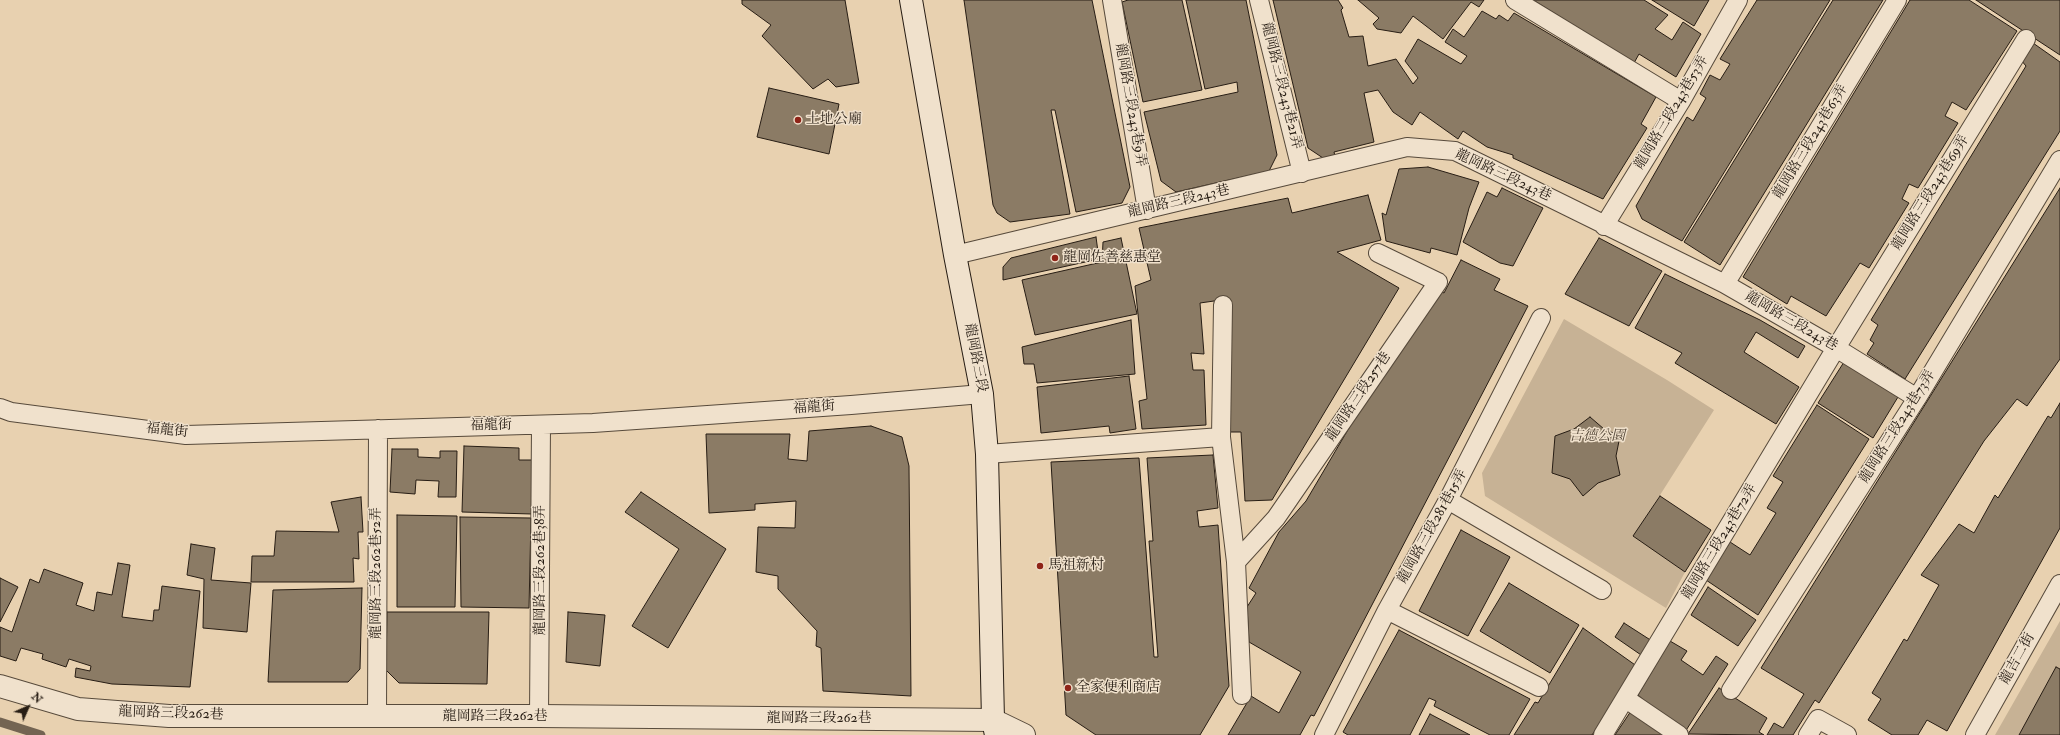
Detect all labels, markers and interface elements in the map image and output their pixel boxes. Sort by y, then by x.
street label: 龍岡路三段243巷21弄 [1257,21,1305,151]
street label: 龍岡路三段243巷9弄 [1111,42,1149,168]
street label: 龍岡路三段243巷53弄 [1631,53,1713,173]
street label: 龍岡路三段243巷63弄 [1770,82,1852,202]
place label: 土地公廟 [806,112,862,128]
marker: 土地公廟 [793,115,803,125]
street label: 龍岡路三段243巷69弄 [1889,132,1973,254]
street label: 龍岡路三段243巷 [1452,146,1554,206]
street label: 龍岡路三段243巷 [1126,182,1232,222]
place label: 龍岡佐善慈惠堂 [1063,250,1161,266]
marker: 龍岡佐善慈惠堂 [1050,253,1060,263]
street label: 龍岡路三段243巷 [1742,289,1840,355]
street label: 龍岡路三段 [960,322,990,394]
street label: 龍岡路三段257巷 [1323,349,1395,445]
street label: 龍岡路三段243巷73弄 [1856,368,1940,486]
street label: 福龍街 [792,398,836,418]
street label: 福龍街 [470,417,512,435]
street label: 福龍街 [145,420,189,442]
park label: 吉德公園 [1569,429,1625,445]
street label: 龍岡路三段281巷15弄 [1395,467,1471,587]
street label: 龍岡路三段243巷72弄 [1679,481,1761,603]
street label: 龍岡路三段262巷38弄 [533,504,549,636]
street label: 龍岡路三段262巷52弄 [369,507,385,639]
place label: 馬祖新村 [1048,558,1104,574]
marker: 馬祖新村 [1035,561,1045,571]
street label: 龍吉二街 [1997,630,2039,688]
place label: 全家便利商店 [1076,680,1160,696]
marker: 全家便利商店 [1063,683,1073,693]
north arrow [8,687,48,727]
text: N [29,690,45,706]
street label: 龍岡路三段262巷 [118,704,224,724]
street label: 龍岡路三段262巷 [442,709,548,725]
street label: 龍岡路三段262巷 [766,711,872,727]

